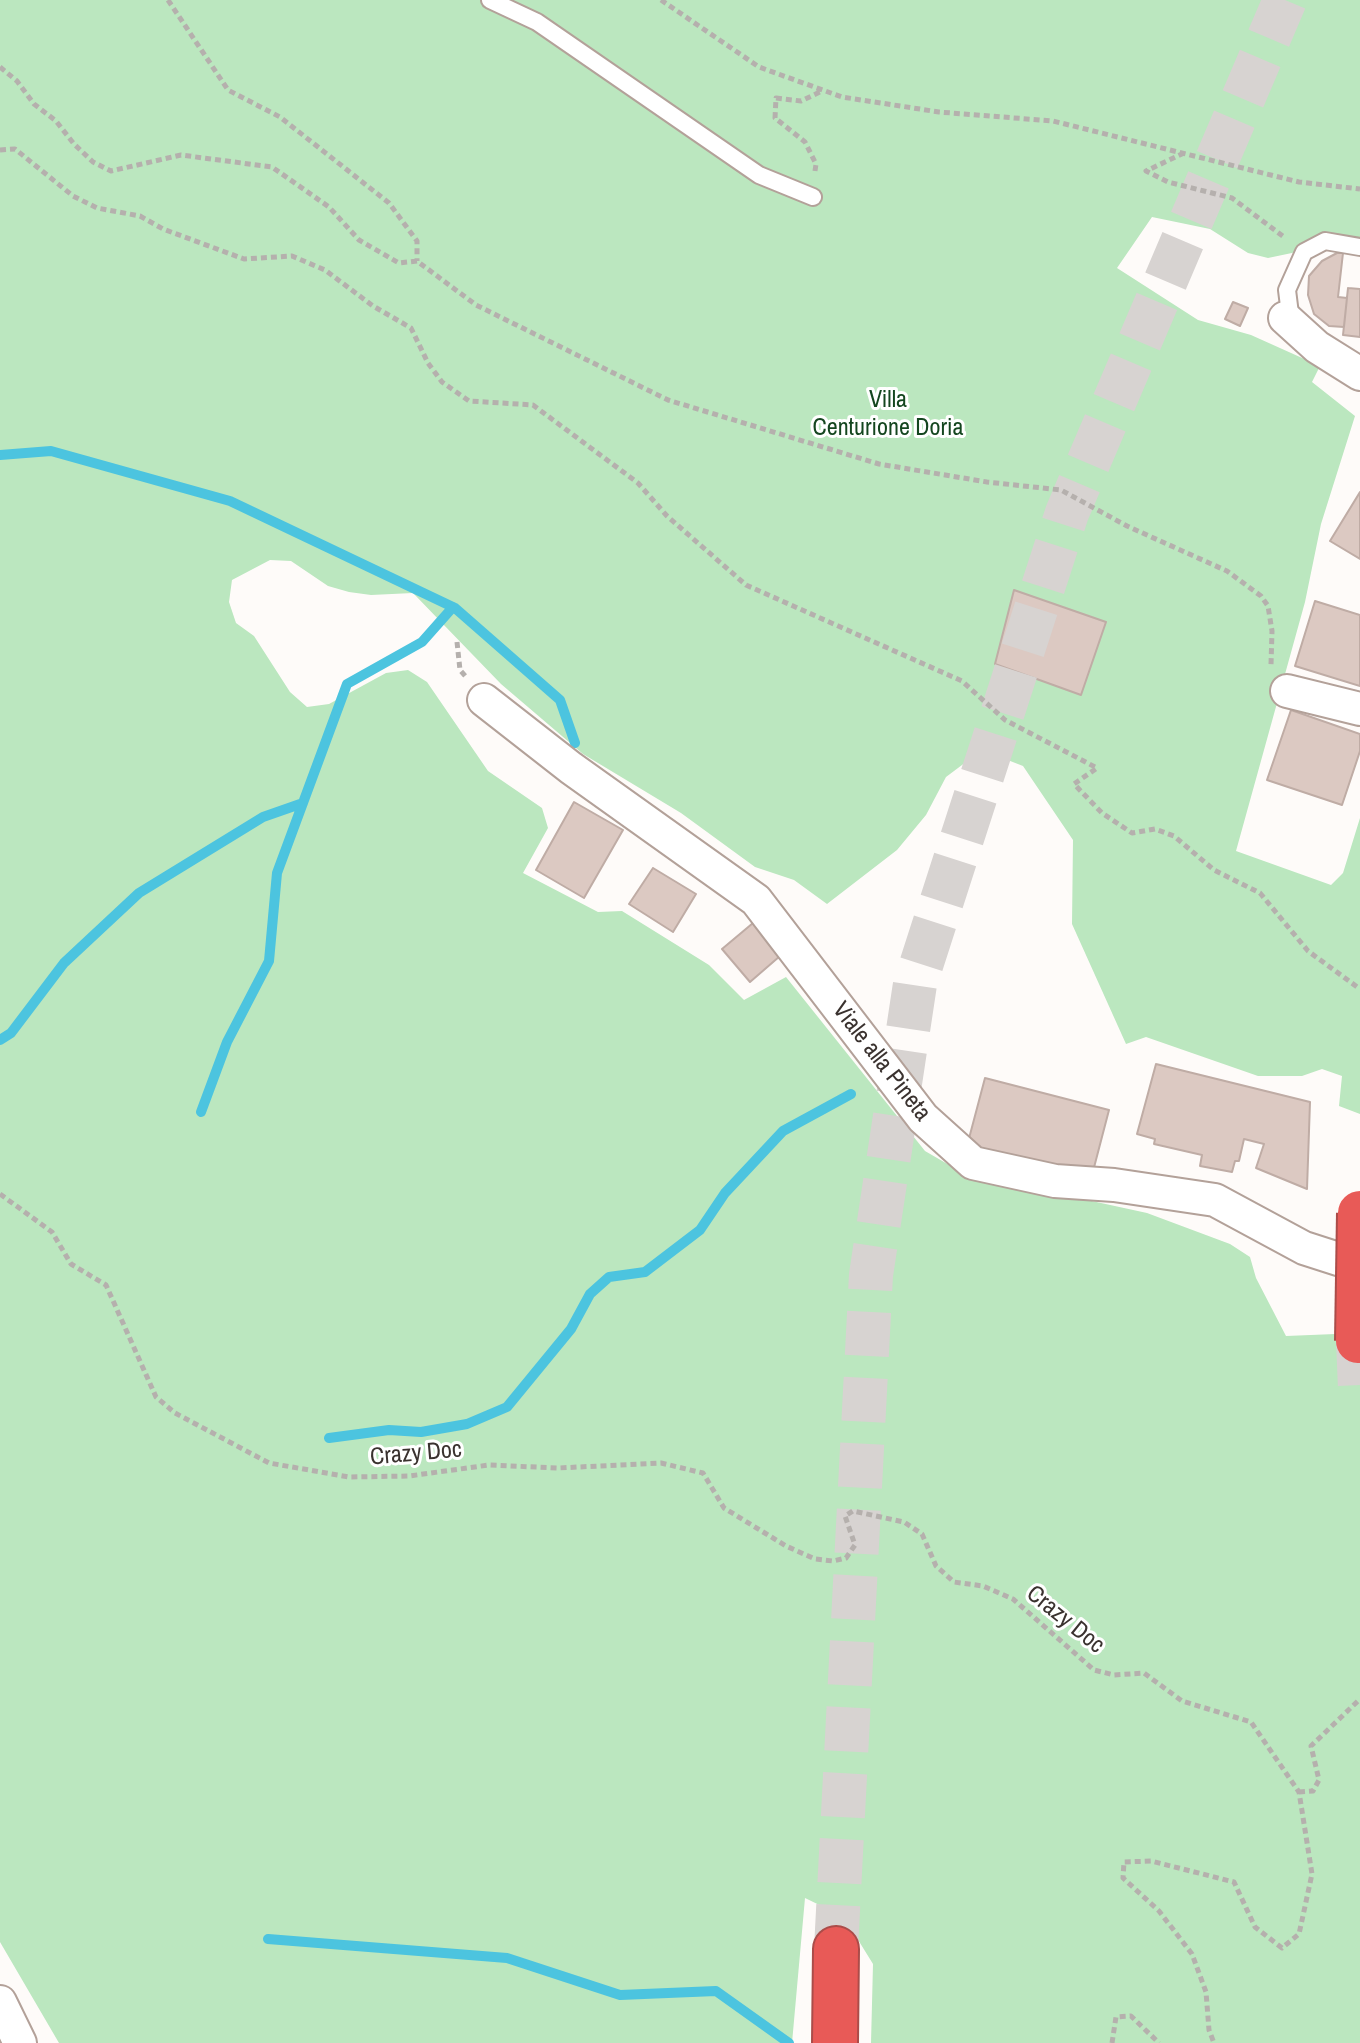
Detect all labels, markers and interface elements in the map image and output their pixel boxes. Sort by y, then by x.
park label: Villa Centurione Doria [813,387,963,443]
street label: Viale alla Pineta [826,997,936,1127]
street label: Crazy Doc [369,1436,463,1472]
street label: Crazy Doc [1020,1580,1110,1660]

